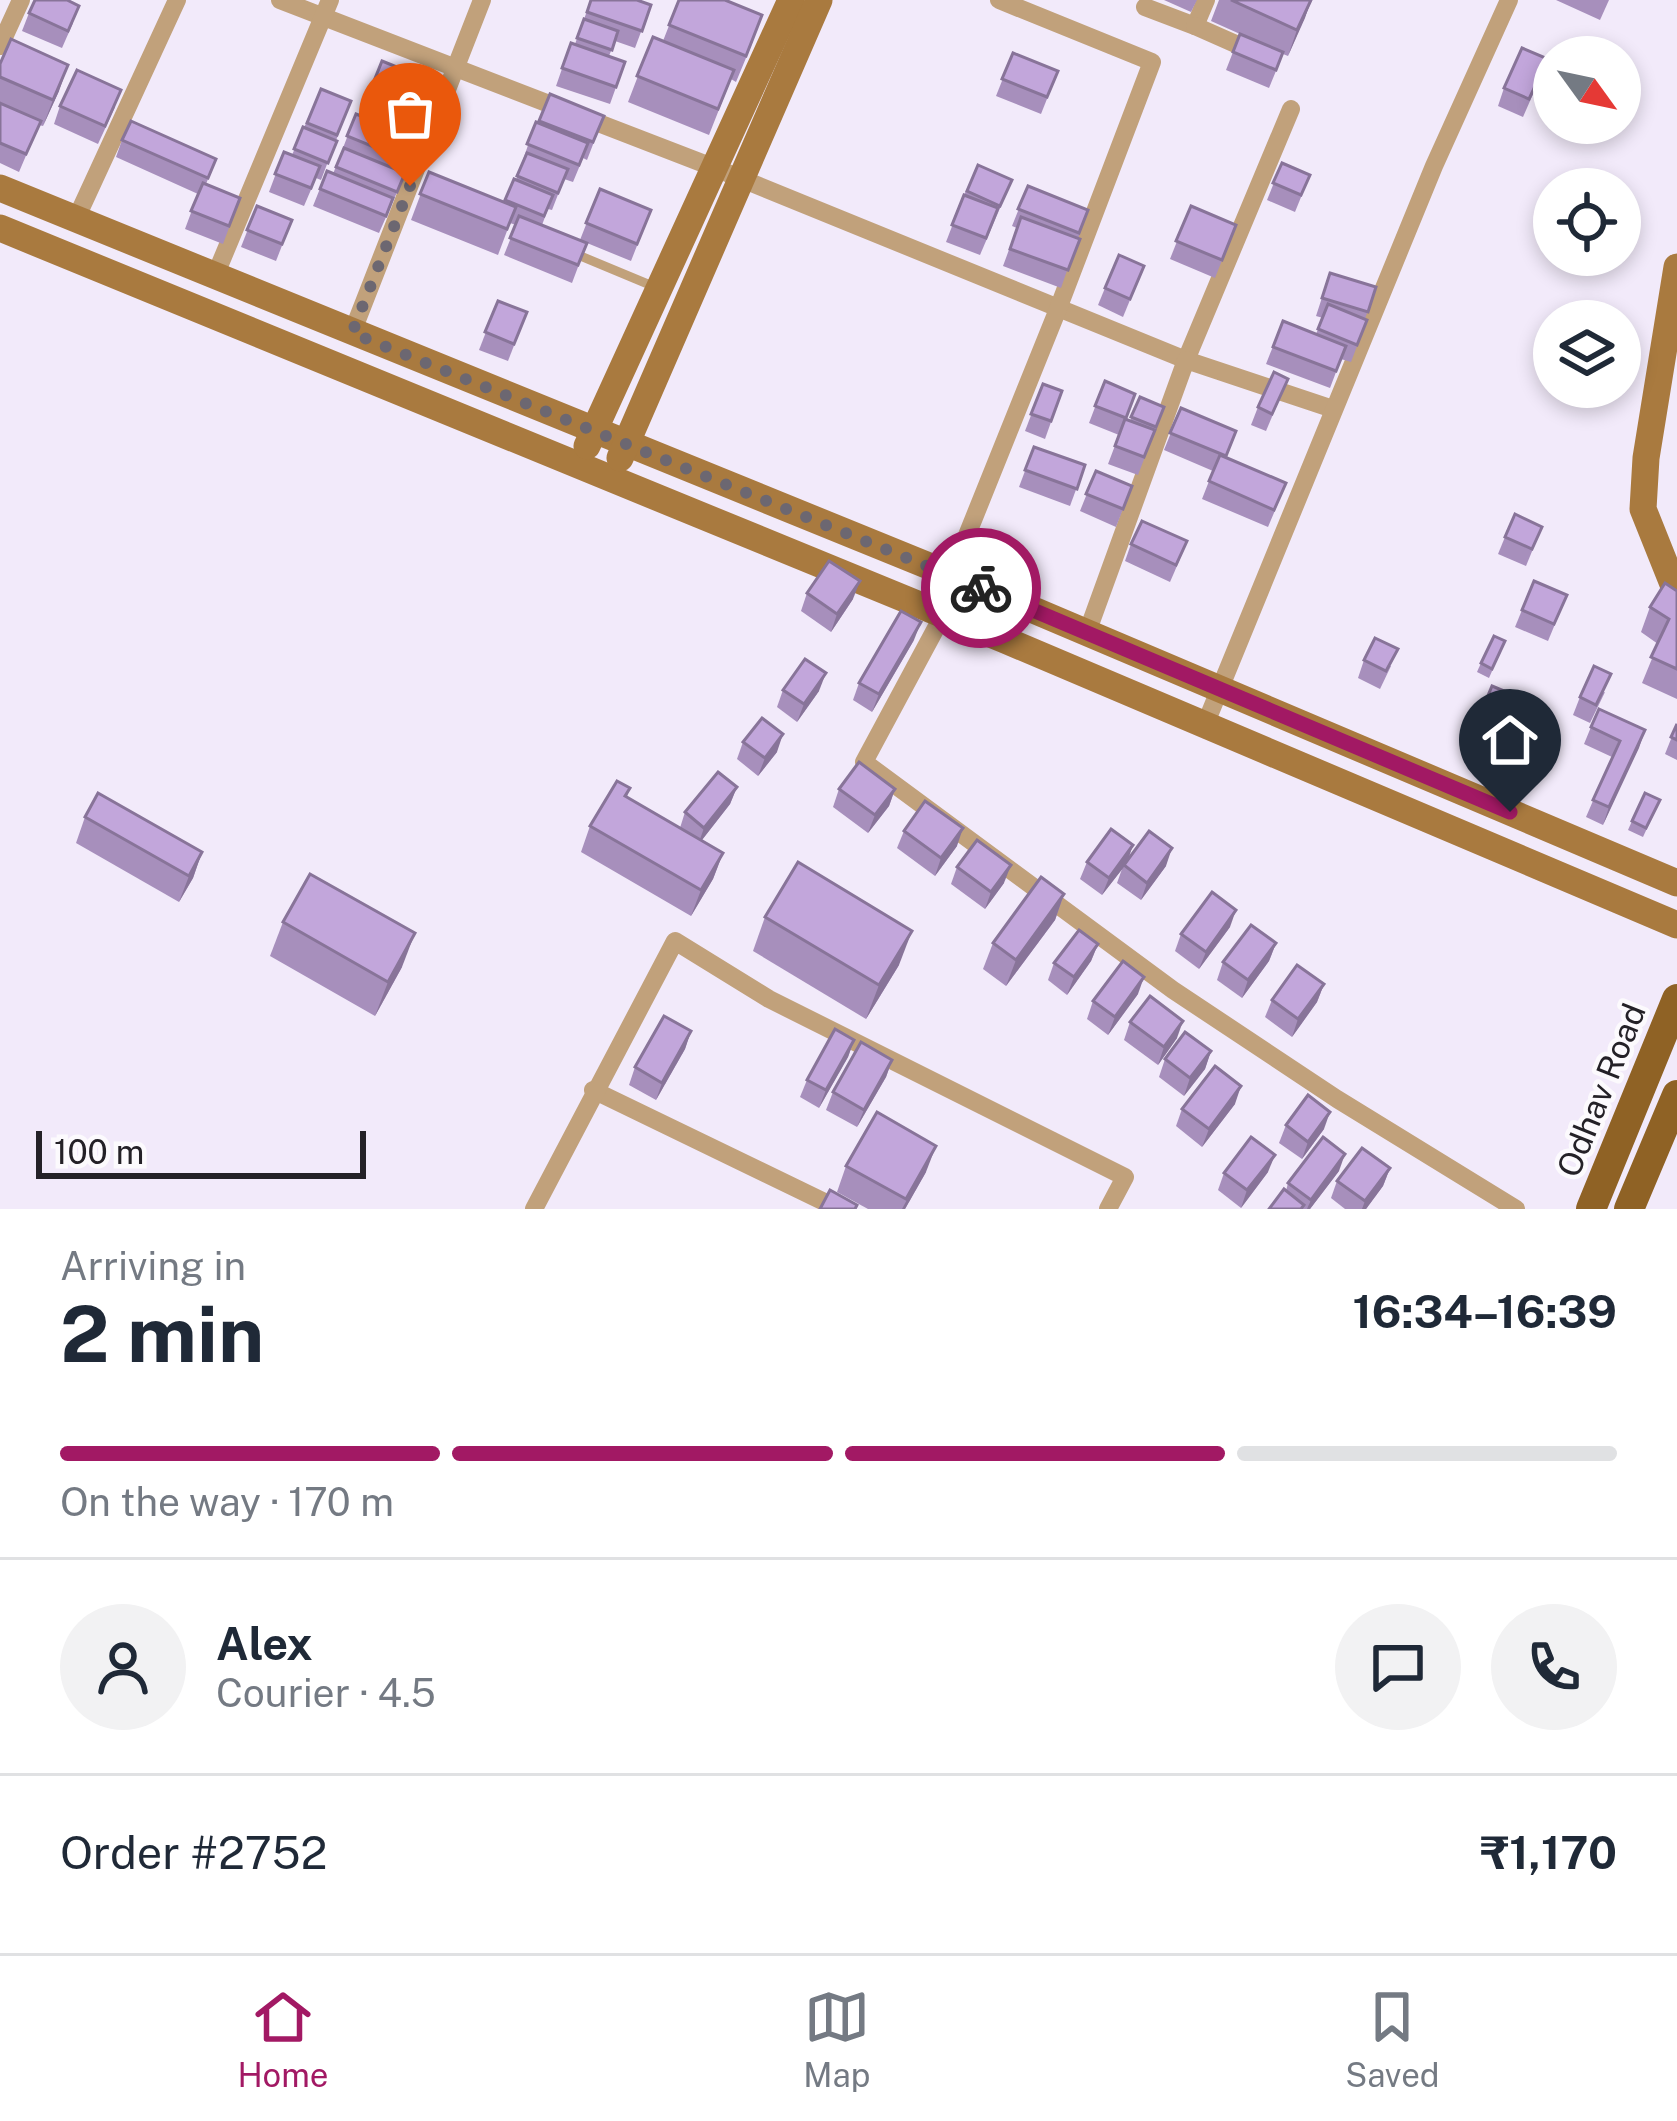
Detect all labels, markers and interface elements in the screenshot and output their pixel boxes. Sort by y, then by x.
north arrow [1533,36,1641,144]
map controls [1533,36,1641,408]
pin [359,63,461,186]
icon: bag [377,81,443,147]
button: locate [1533,168,1641,276]
button: layers [1533,300,1641,408]
courier [921,528,1041,648]
icon: bike [948,555,1014,621]
pin [1459,689,1561,812]
icon: home [1477,707,1543,773]
street label: Odhav Road [1549,998,1653,1182]
scale bar [36,1125,366,1178]
text: 100 m [54,1133,144,1171]
text: Arriving in [60,1243,246,1289]
text: 16:34–16:39 [1352,1285,1617,1338]
text: 2 min [60,1288,264,1380]
text: On the way · 170 m [60,1479,394,1525]
button: person [60,1604,186,1730]
button: chat [1335,1604,1461,1730]
button: phone [1491,1604,1617,1730]
text: Alex [216,1617,313,1670]
text: Courier · 4.5 [216,1670,436,1716]
text: Order #2752 [60,1826,327,1879]
text: ₹1,170 [1480,1826,1617,1879]
tab: Home [237,1984,328,2094]
tab: Map [803,1984,870,2094]
tab: Saved [1345,1984,1440,2094]

